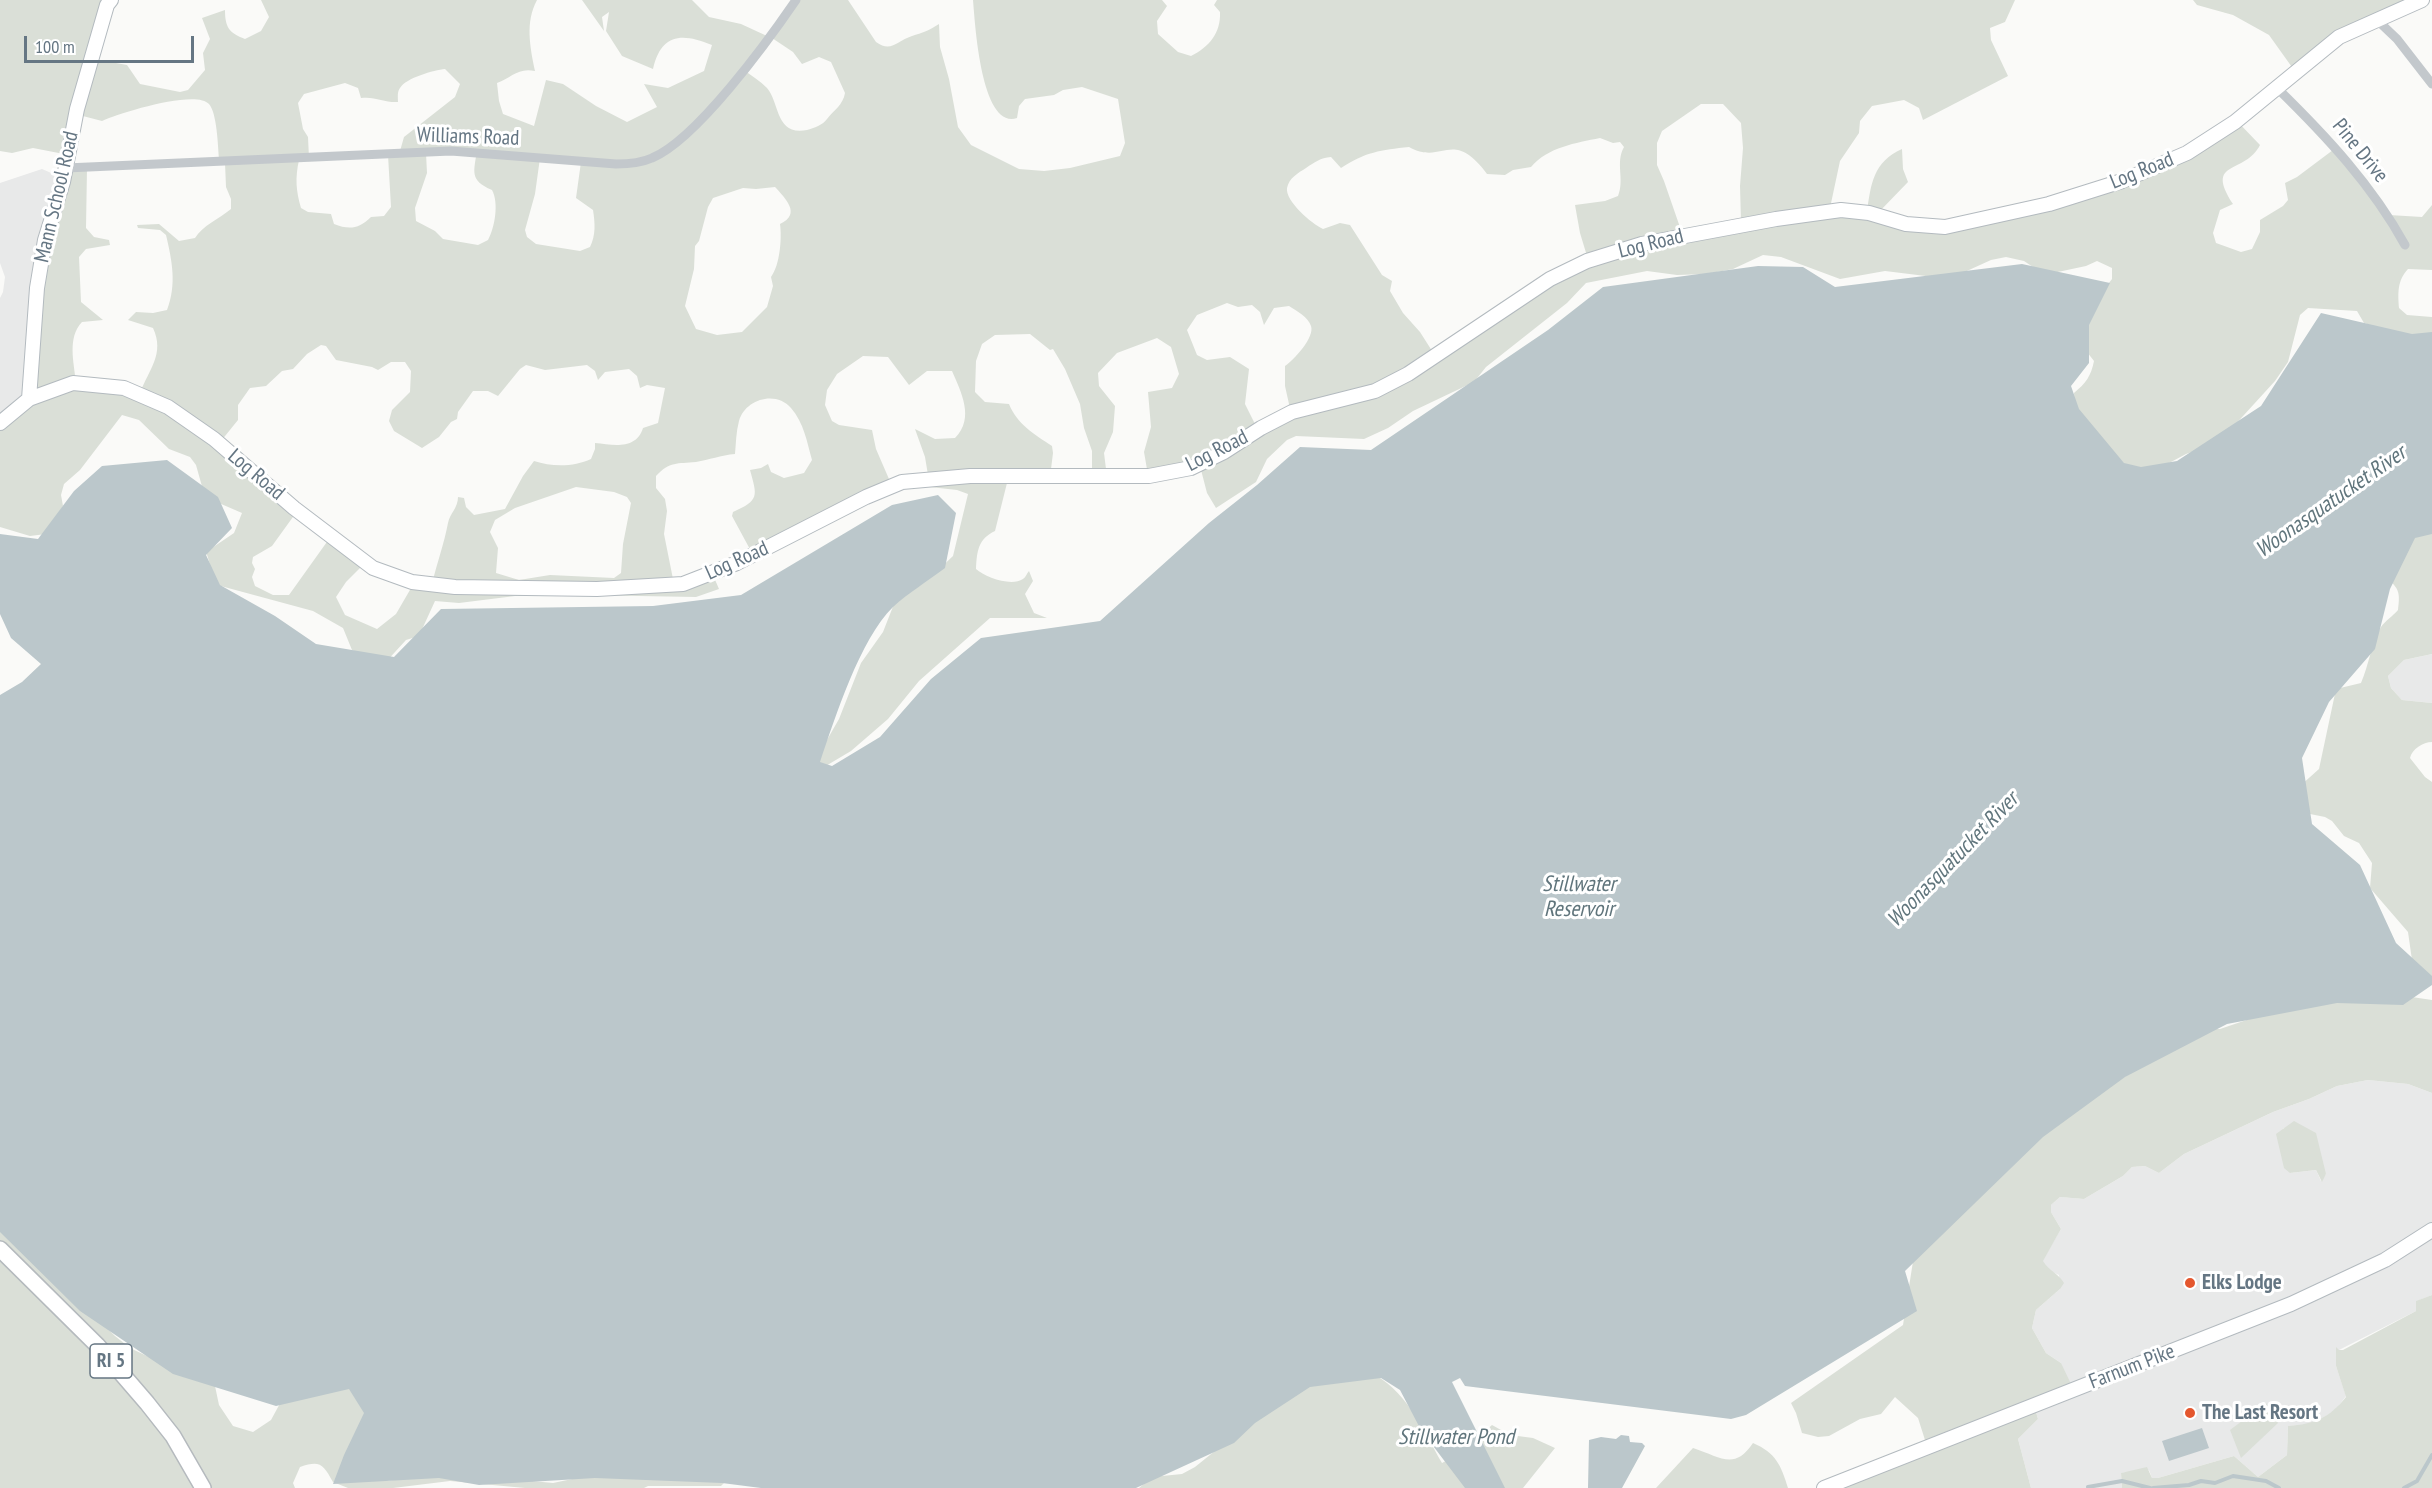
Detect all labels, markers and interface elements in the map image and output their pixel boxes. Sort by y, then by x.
scale bar [27,24,196,62]
text: 100 m [35,35,75,58]
street label: Pine Drive [2327,114,2393,188]
street label: Williams Road [416,123,520,151]
street label: Mann School Road [30,129,84,265]
street label: Log Road [2107,147,2177,195]
street label: Log Road [1616,224,1686,264]
street label: Log Road [1182,425,1252,477]
water label: Woonasquatucket River [2251,440,2411,564]
street label: Log Road [223,444,289,506]
street label: Log Road [702,536,772,586]
water label: Woonasquatucket River [1882,787,2024,933]
water label: Stillwater Reservoir [1542,872,1616,924]
place label: Elks Lodge [2202,1270,2282,1296]
marker: Elks Lodge [2183,1276,2197,1290]
street label: Farnum Pike [2086,1339,2178,1395]
road number: RI 5 [90,1344,132,1378]
place label: The Last Resort [2202,1400,2318,1426]
marker: The Last Resort [2183,1406,2197,1420]
water label: Stillwater Pond [1398,1425,1514,1451]

